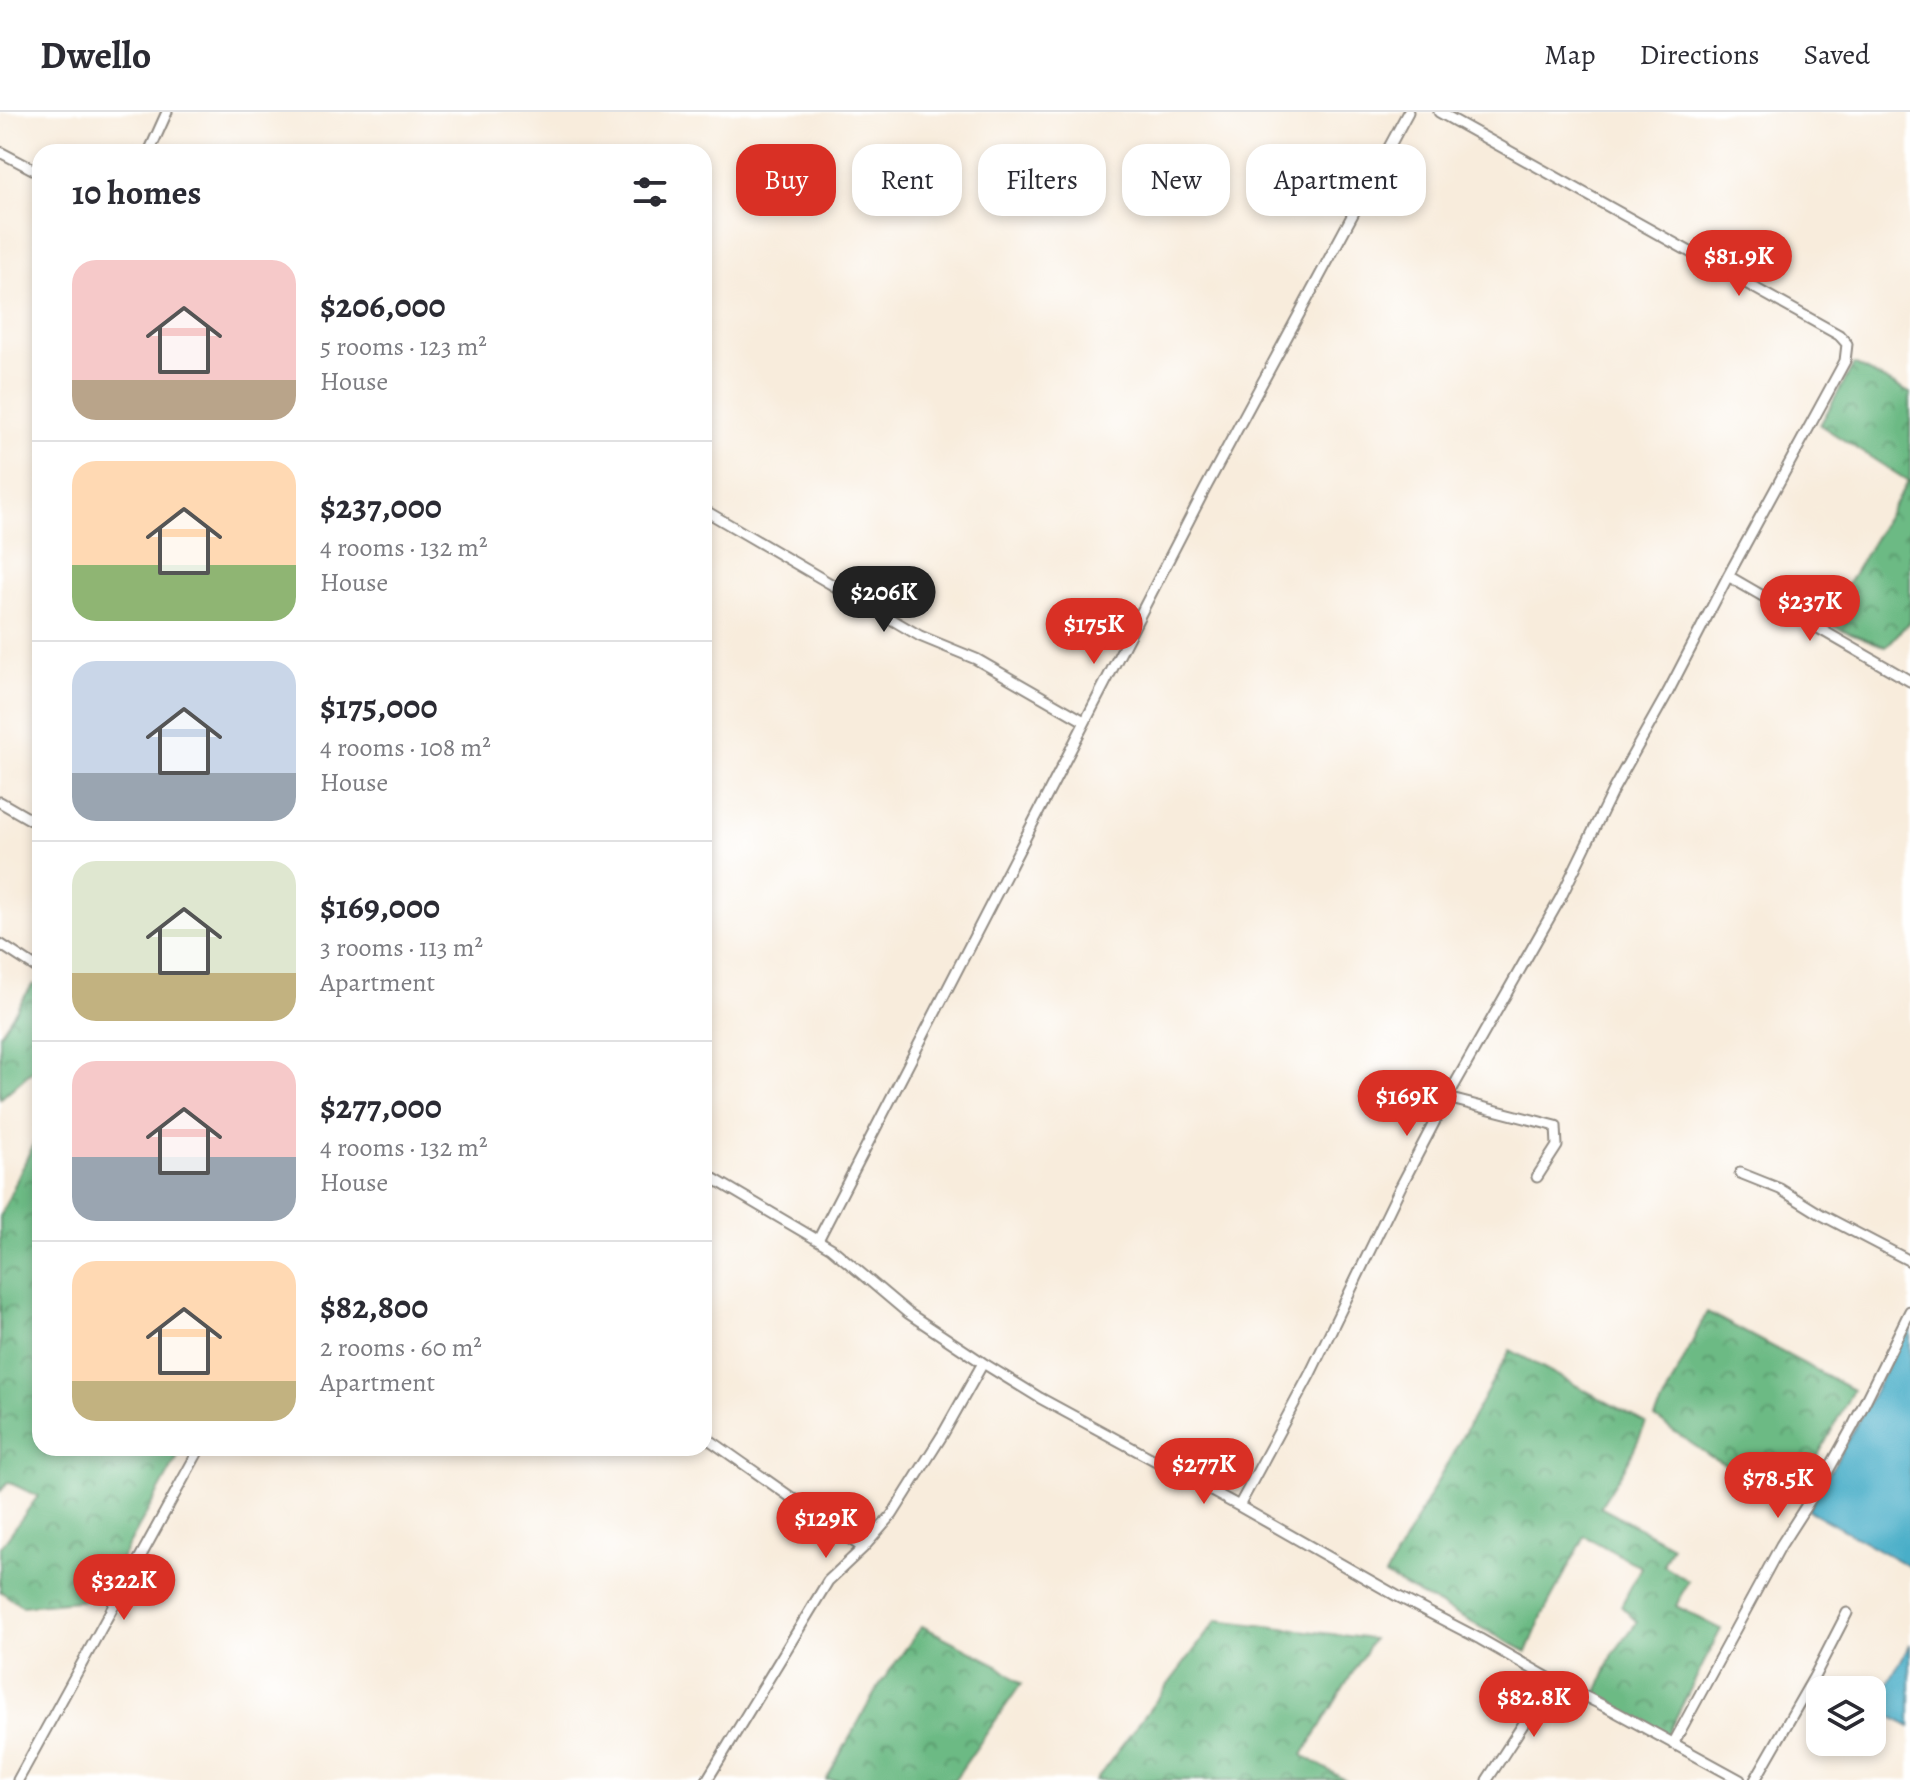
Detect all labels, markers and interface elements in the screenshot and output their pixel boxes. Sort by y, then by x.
text: Dwello [40,29,151,81]
text: Map [1544,36,1595,74]
text: Directions [1639,36,1760,74]
text: Saved [1804,36,1870,74]
chip: Buy [736,144,836,216]
chip: Rent [852,144,962,216]
chip: Filters [978,144,1106,216]
chip: New [1122,144,1230,216]
chip: Apartment [1246,144,1426,216]
text: 10 homes [72,169,201,216]
icon: filters [628,170,672,214]
pin: $81.9K [1674,230,1804,298]
text: $81.9K [1704,238,1774,273]
text: $206,000 [320,282,446,329]
icon: home [136,292,232,388]
text: 5 rooms · 123 m² [320,329,487,364]
text: House [320,364,388,399]
text: $237,000 [320,483,442,530]
icon: home [136,493,232,589]
text: 4 rooms · 132 m² [320,530,487,565]
text: House [320,565,388,600]
pin: $206K [828,566,940,634]
text: $206K [851,574,917,609]
pin: $237K [1754,575,1866,643]
text: $237K [1778,583,1842,618]
pin: $175K [1038,598,1150,666]
text: $175K [1064,606,1124,641]
text: $175,000 [320,683,438,730]
icon: home [136,693,232,789]
text: 4 rooms · 108 m² [320,730,491,765]
text: House [320,765,388,800]
text: $169,000 [320,883,440,930]
icon: home [136,893,232,989]
text: 3 rooms · 113 m² [320,930,483,965]
text: Apartment [320,965,435,1000]
pin: $169K [1351,1070,1463,1138]
text: $169K [1376,1078,1438,1113]
text: $277,000 [320,1083,442,1130]
icon: home [136,1093,232,1189]
text: 4 rooms · 132 m² [320,1130,487,1165]
text: House [320,1165,388,1200]
text: $82,800 [320,1283,428,1330]
icon: home [136,1293,232,1389]
text: 2 rooms · 60 m² [320,1330,482,1365]
text: Apartment [320,1365,435,1400]
pin: $277K [1148,1438,1260,1506]
text: $277K [1172,1446,1236,1481]
pin: $78.5K [1713,1452,1843,1520]
text: $78.5K [1742,1460,1814,1495]
pin: $129K [770,1492,882,1560]
text: $129K [794,1500,858,1535]
pin: $322K [68,1554,180,1622]
text: $322K [91,1562,157,1597]
pin: $82.8K [1469,1671,1599,1739]
map controls [1806,1676,1886,1756]
button: layers [1806,1676,1886,1756]
text: $82.8K [1497,1679,1571,1714]

